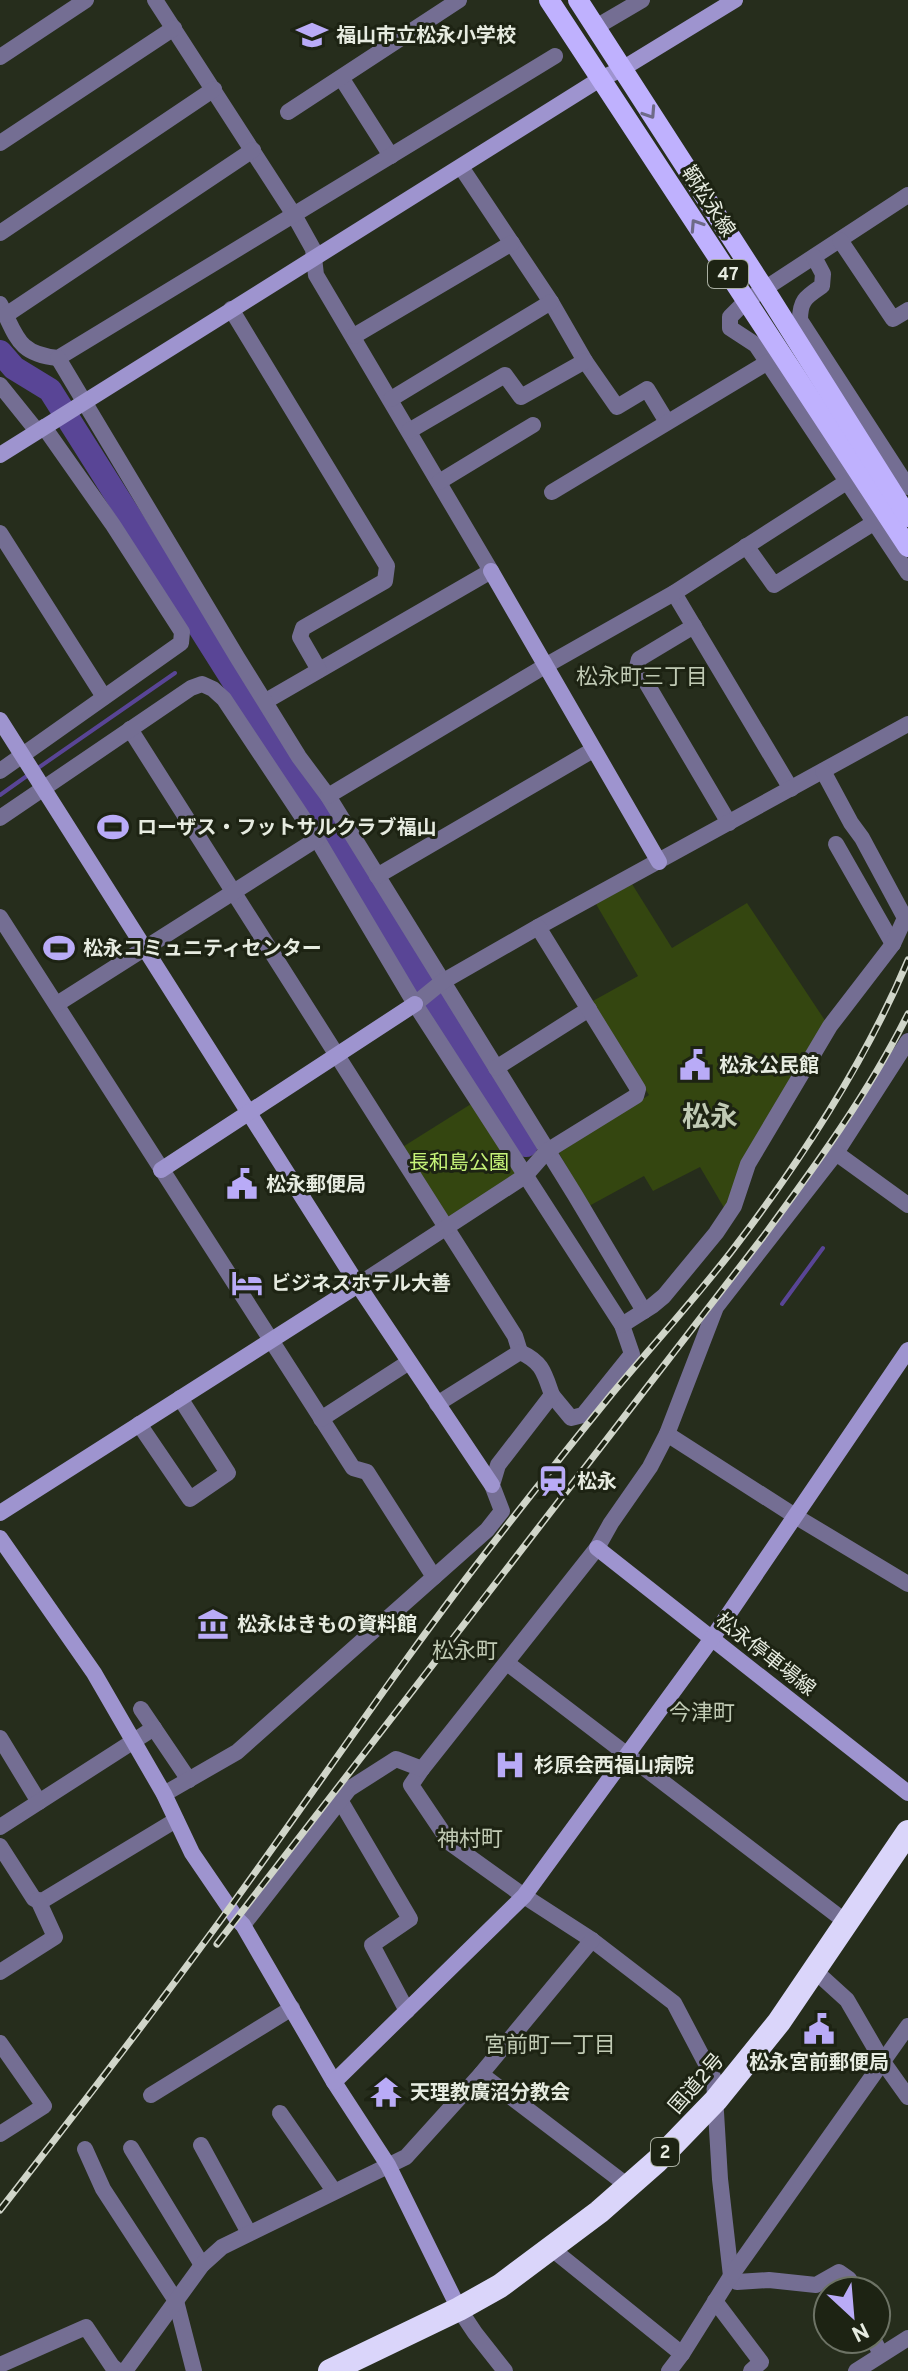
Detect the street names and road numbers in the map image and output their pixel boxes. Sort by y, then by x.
street label: 鞆松永線 [675,161,740,243]
road number: 47 [708,260,748,288]
street label: 松永停車場線 [709,1608,820,1703]
street label: 国道2号 [664,2049,731,2120]
road number: 2 [651,2138,679,2166]

